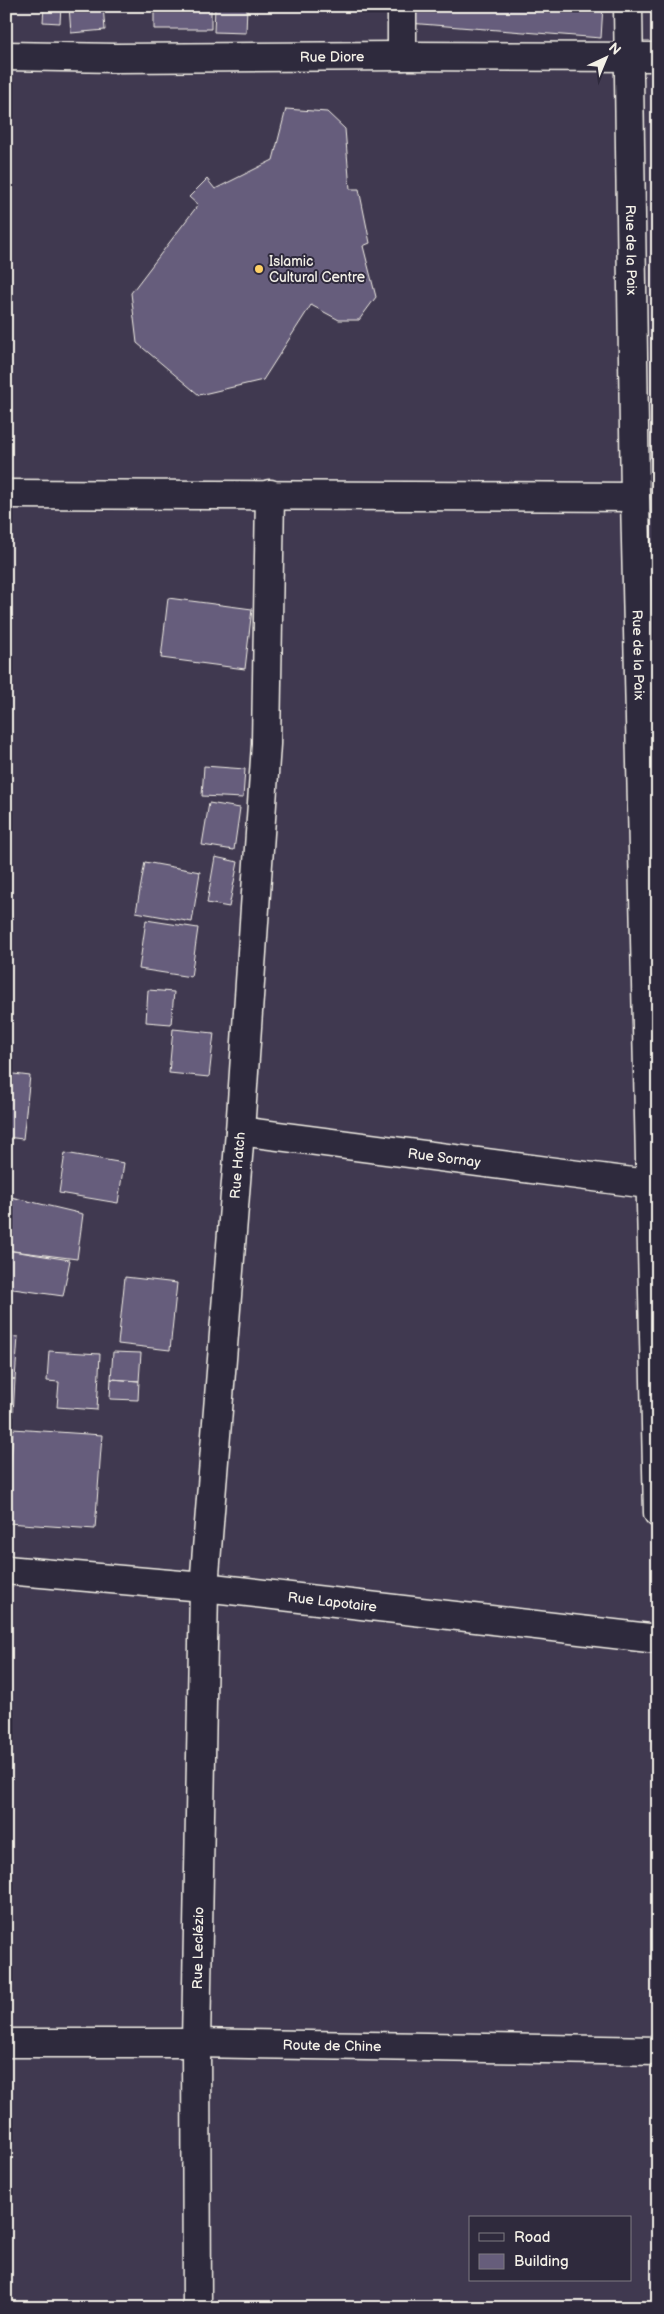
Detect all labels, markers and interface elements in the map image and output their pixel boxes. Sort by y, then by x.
north arrow [582,32,632,82]
text: N [605,39,624,59]
street label: Rue Diore [300,48,364,66]
street label: Rue de la Paix [622,204,640,296]
place label: Islamic Cultural Centre [269,253,365,286]
marker: Islamic Cultural Centre [253,263,265,275]
street label: Rue de la Paix [629,609,648,701]
street label: Rue Hatch [227,1131,249,1200]
street label: Rue Sornay [407,1145,482,1171]
street label: Rue Lapotaire [287,1589,378,1616]
street label: Rue Leclézio [189,1906,207,1990]
street label: Route de Chine [282,2036,382,2055]
legend [469,2216,632,2282]
text: Road [514,2228,550,2247]
text: Building [514,2252,569,2271]

